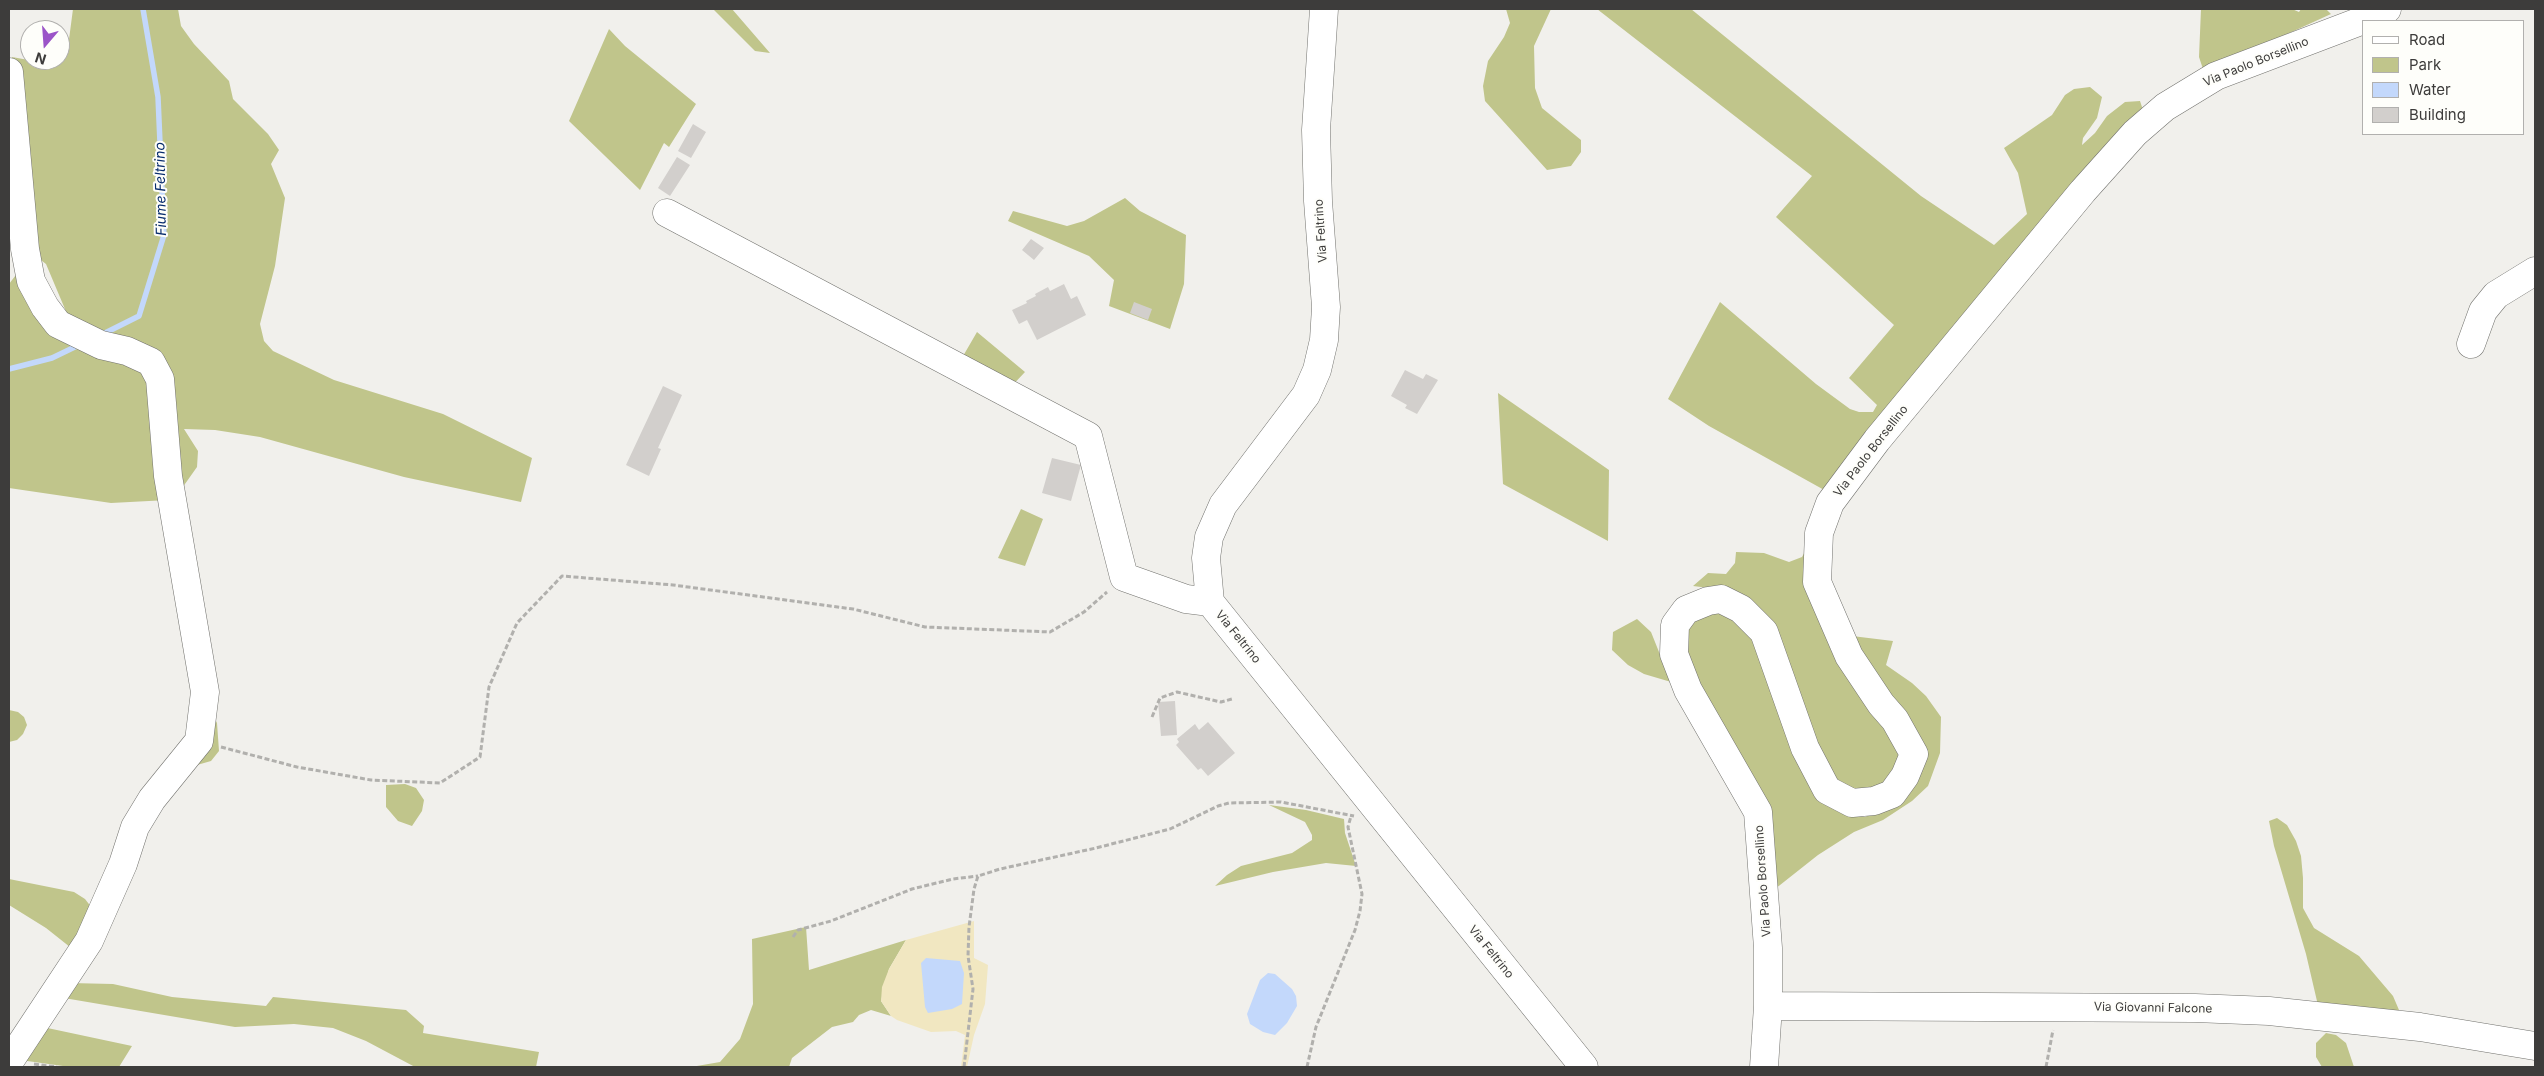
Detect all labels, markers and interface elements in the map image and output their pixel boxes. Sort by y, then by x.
north arrow [20,20,70,70]
legend [2362,20,2524,135]
text: Road [2409,30,2445,49]
street label: Via Paolo Borsellino [2201,34,2311,90]
text: N [33,49,48,69]
text: Park [2409,55,2441,74]
text: Water [2409,80,2451,99]
text: Building [2409,105,2466,124]
water label: Fiume Feltrino [152,142,170,236]
street label: Via Feltrino [1312,199,1330,263]
street label: Via Paolo Borsellino [1831,402,1911,500]
street label: Via Feltrino [1212,608,1264,666]
street label: Via Paolo Borsellino [1752,824,1774,938]
street label: Via Feltrino [1465,923,1517,981]
street label: Via Giovanni Falcone [2094,1000,2212,1016]

